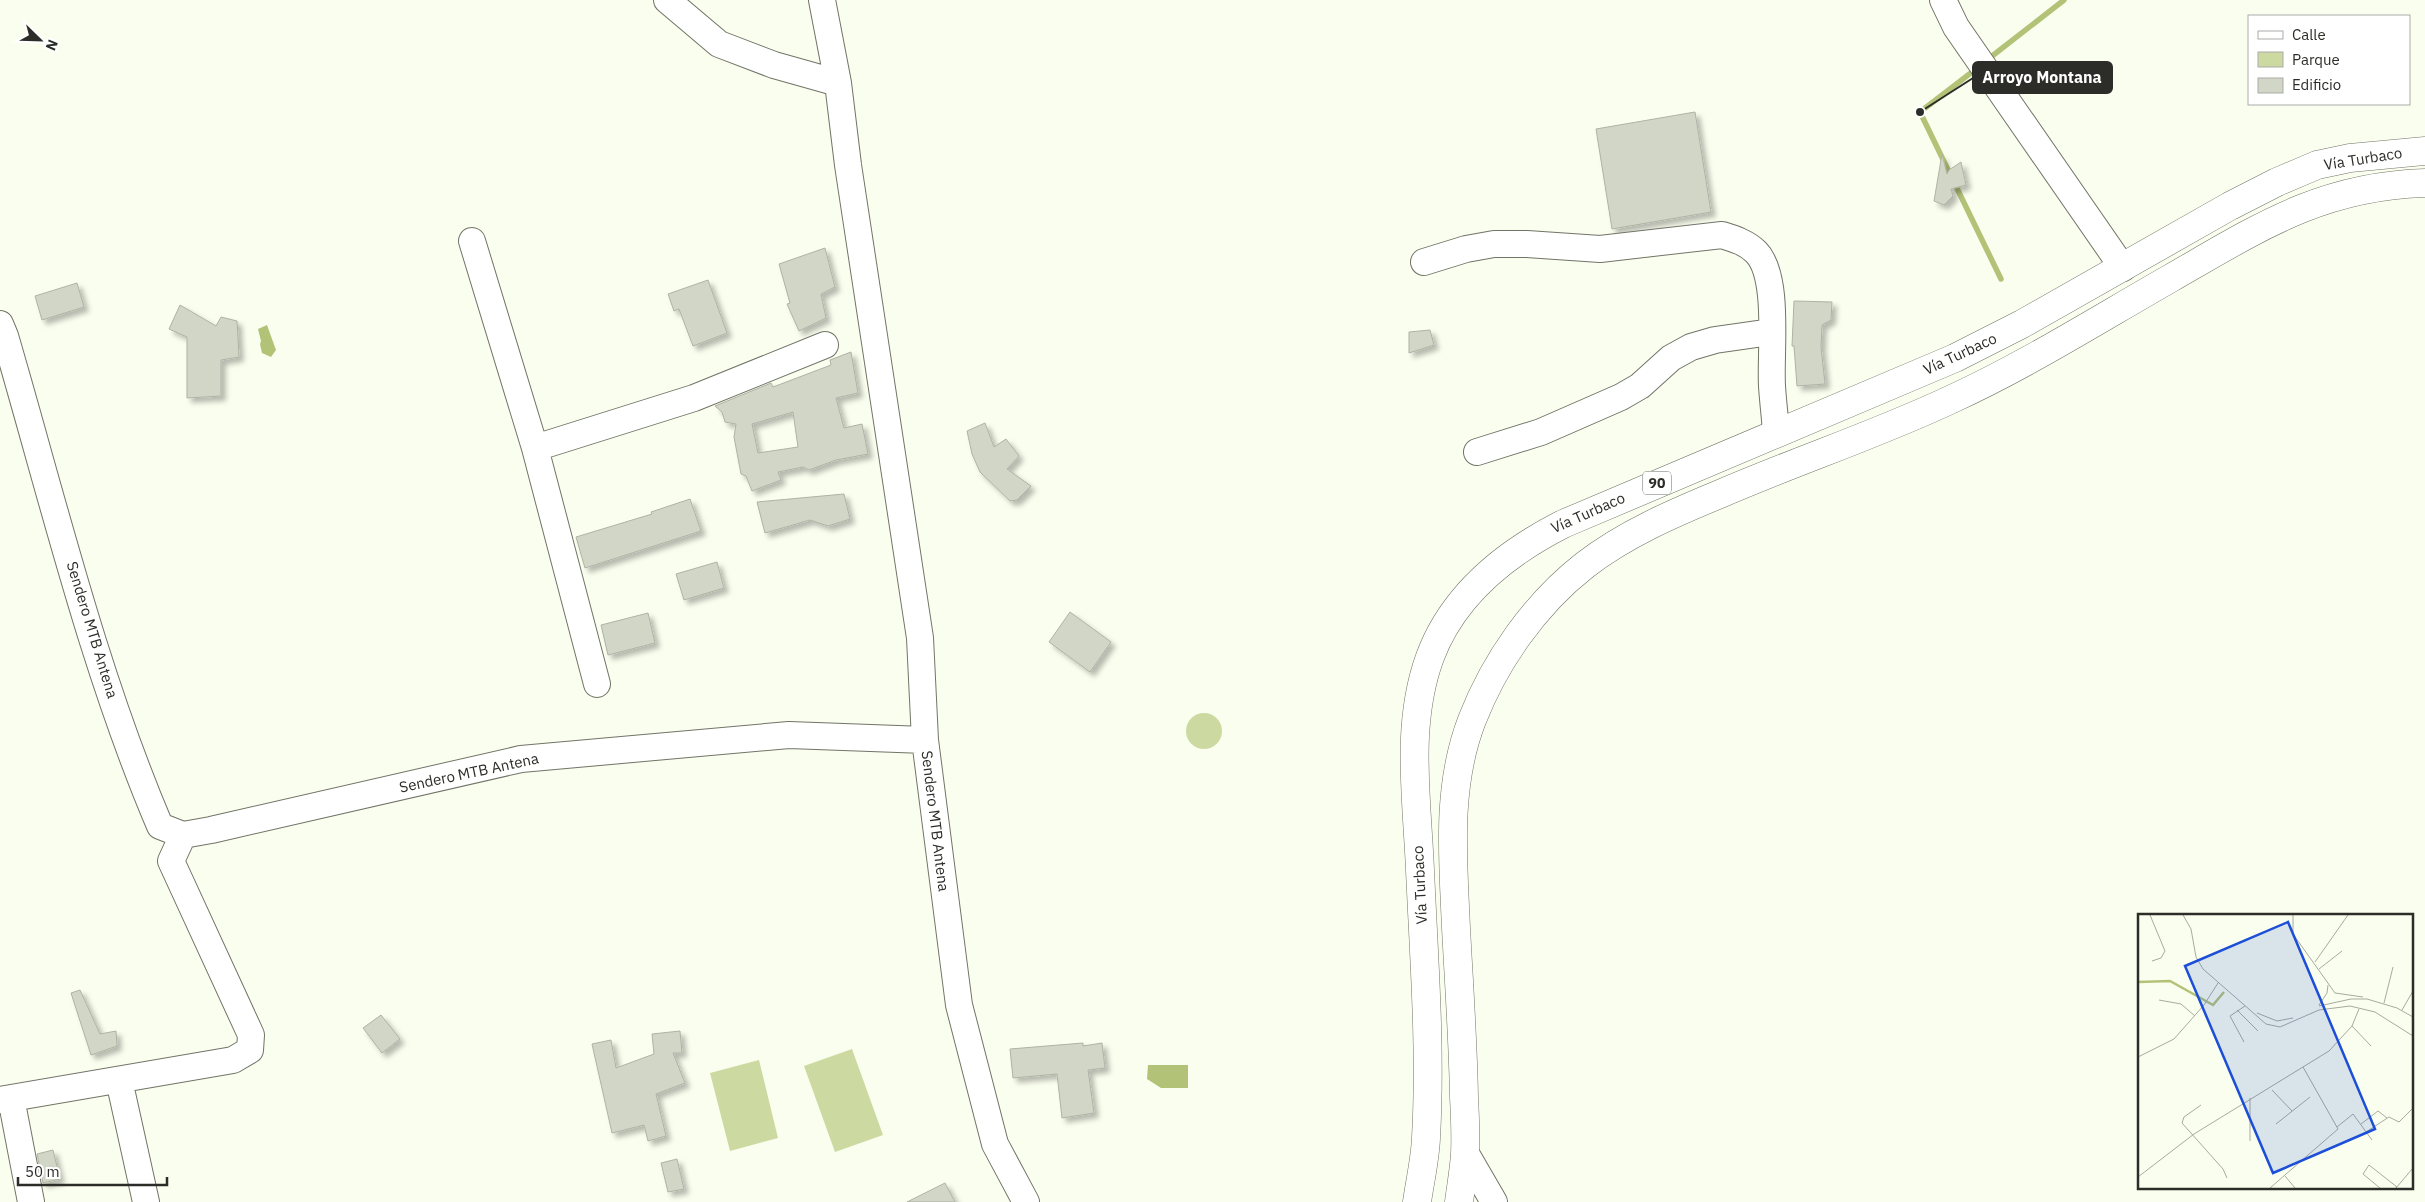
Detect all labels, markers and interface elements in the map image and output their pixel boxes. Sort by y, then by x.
north arrow [15,15,65,65]
legend [2248,15,2410,105]
text: Calle [2292,25,2326,44]
text: N [42,37,62,53]
text: Parque [2292,50,2340,69]
callout: Arroyo Montana [1973,62,2112,93]
text: Arroyo Montana [1982,67,2102,87]
text: Edificio [2292,75,2341,94]
street label: Vía Turbaco [2322,143,2403,174]
street label: Vía Turbaco [1920,328,2000,379]
road number: 90 [1643,472,1671,494]
street label: Vía Turbaco [1548,488,1628,537]
street label: Sendero MTB Antena [63,559,122,701]
street label: Sendero MTB Antena [397,748,540,797]
street label: Sendero MTB Antena [917,749,954,893]
street label: Vía Turbaco [1408,845,1431,925]
inset map [2138,914,2412,1190]
scale bar [18,1154,166,1186]
text: 50 m [25,1162,60,1181]

